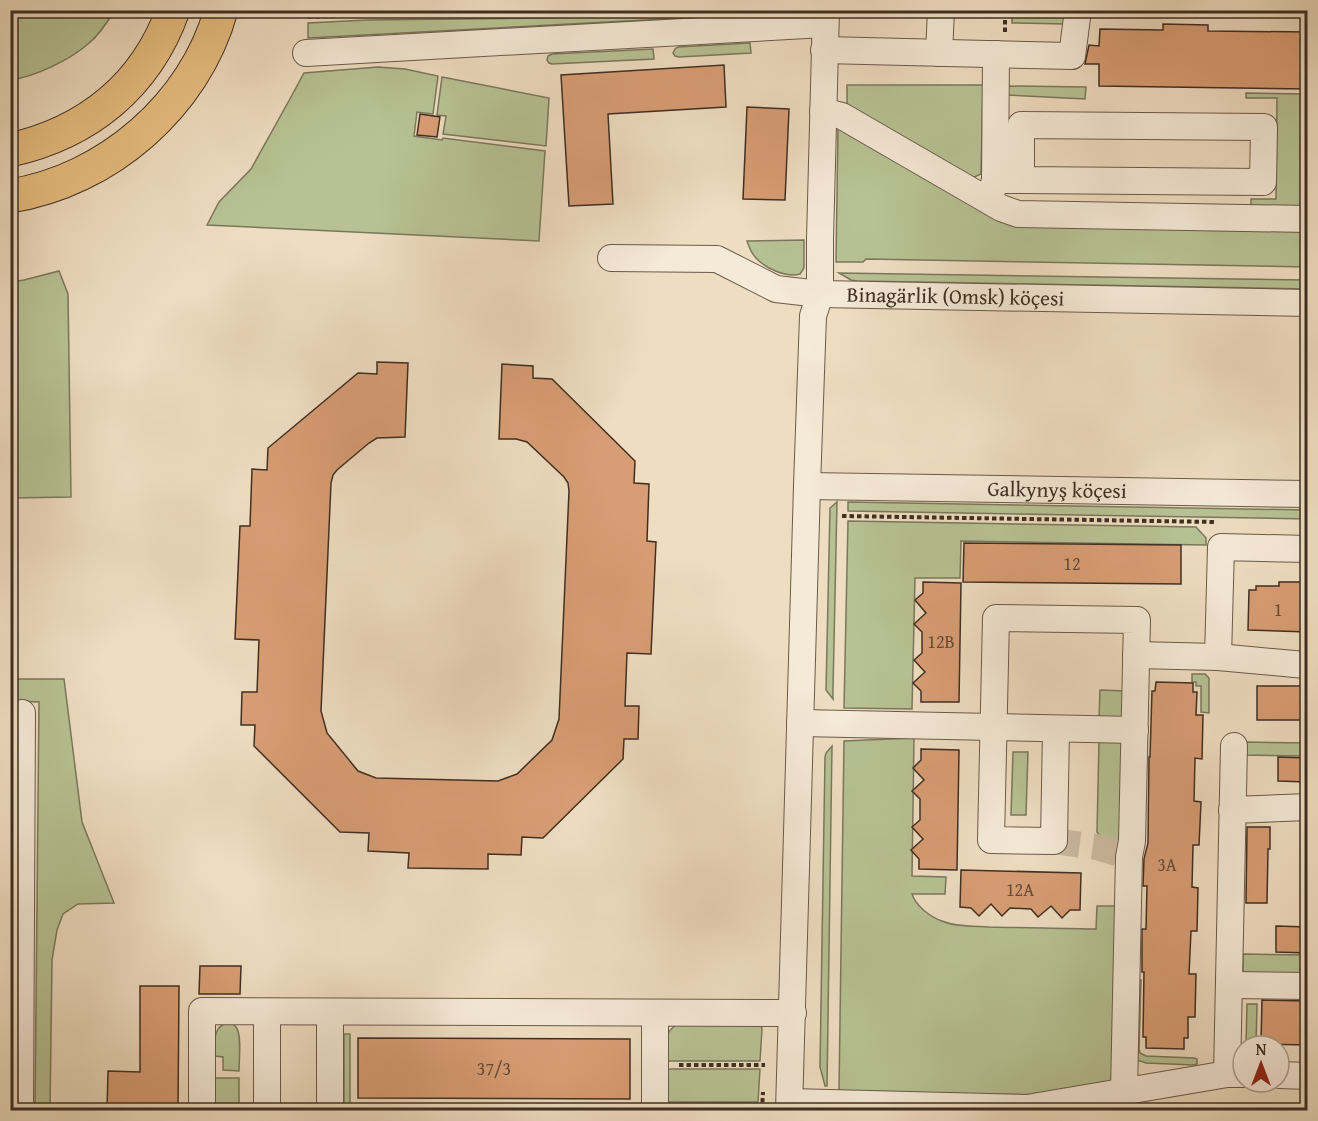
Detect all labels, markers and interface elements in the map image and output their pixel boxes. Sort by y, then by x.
street label: Binagärlik (Omsk) köçesi [846,278,1065,314]
street label: Galkynyş köçesi [987,473,1127,506]
house number: 12 [1063,550,1081,577]
house number: 1 [1274,596,1282,623]
house number: 12B [927,628,955,655]
house number: 3A [1157,851,1177,878]
house number: 12A [1006,876,1034,903]
north arrow [1231,1034,1291,1094]
text: N [1256,1037,1267,1061]
house number: 37/3 [477,1055,511,1082]

